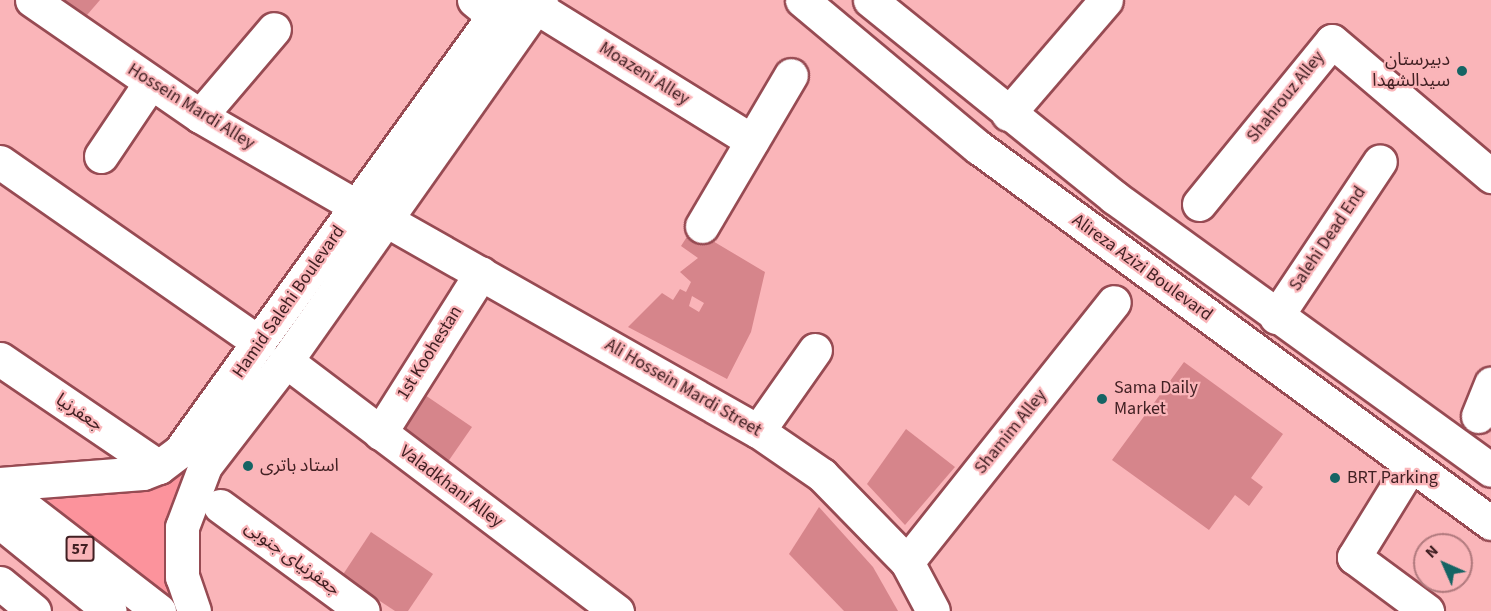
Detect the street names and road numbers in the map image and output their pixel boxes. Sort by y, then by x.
street label: Moazeni Alley [595,38,693,110]
street label: Shahrouz Alley [1243,47,1329,147]
street label: Hossein Mardi Alley [123,59,259,155]
street label: Salehi Dead End [1285,182,1371,296]
street label: Alireza Azizi Boulevard [1068,210,1216,326]
street label: Hamid Salehi Boulevard [228,222,350,382]
street label: 1st Koohestan [393,302,467,404]
street label: Ali Hossein Mardi Street [601,334,765,442]
street label: Shamim Alley [970,385,1052,479]
street label: جعفرنیا [51,389,107,437]
street label: Valadkhani Alley [395,441,507,533]
street label: جعفرنیای جنوبی [240,517,344,601]
road number: 57 [65,536,95,562]

